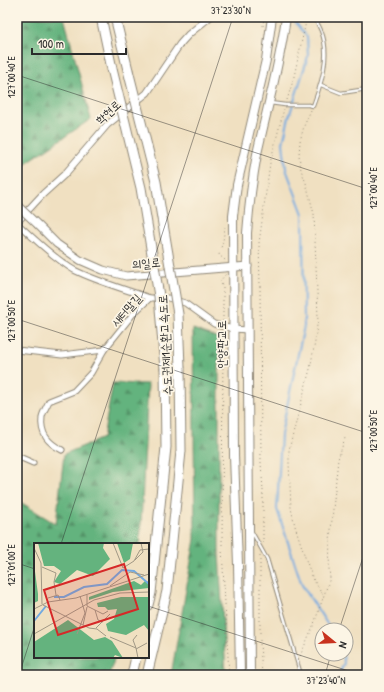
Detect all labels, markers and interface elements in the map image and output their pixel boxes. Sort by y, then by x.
text: 37°23'30"N [211,4,251,17]
scale bar [32,30,126,56]
text: 100 m [38,35,64,52]
text: 127°00'40"E [5,55,18,98]
street label: 학현로 [92,96,124,128]
text: 127°00'40"E [367,166,380,209]
street label: 의일로 [131,253,161,273]
street label: 새터말길 [107,290,145,330]
street label: 수도권제1순환고속도로 [154,294,176,396]
text: 127°00'50"E [5,299,18,342]
street label: 안양판교로 [213,320,230,368]
text: 127°00'50"E [367,409,380,452]
inset map [34,543,149,658]
text: 127°01'00"E [5,544,18,586]
north arrow [314,622,354,662]
text: N [336,640,351,650]
text: 37°23'40"N [306,674,346,687]

